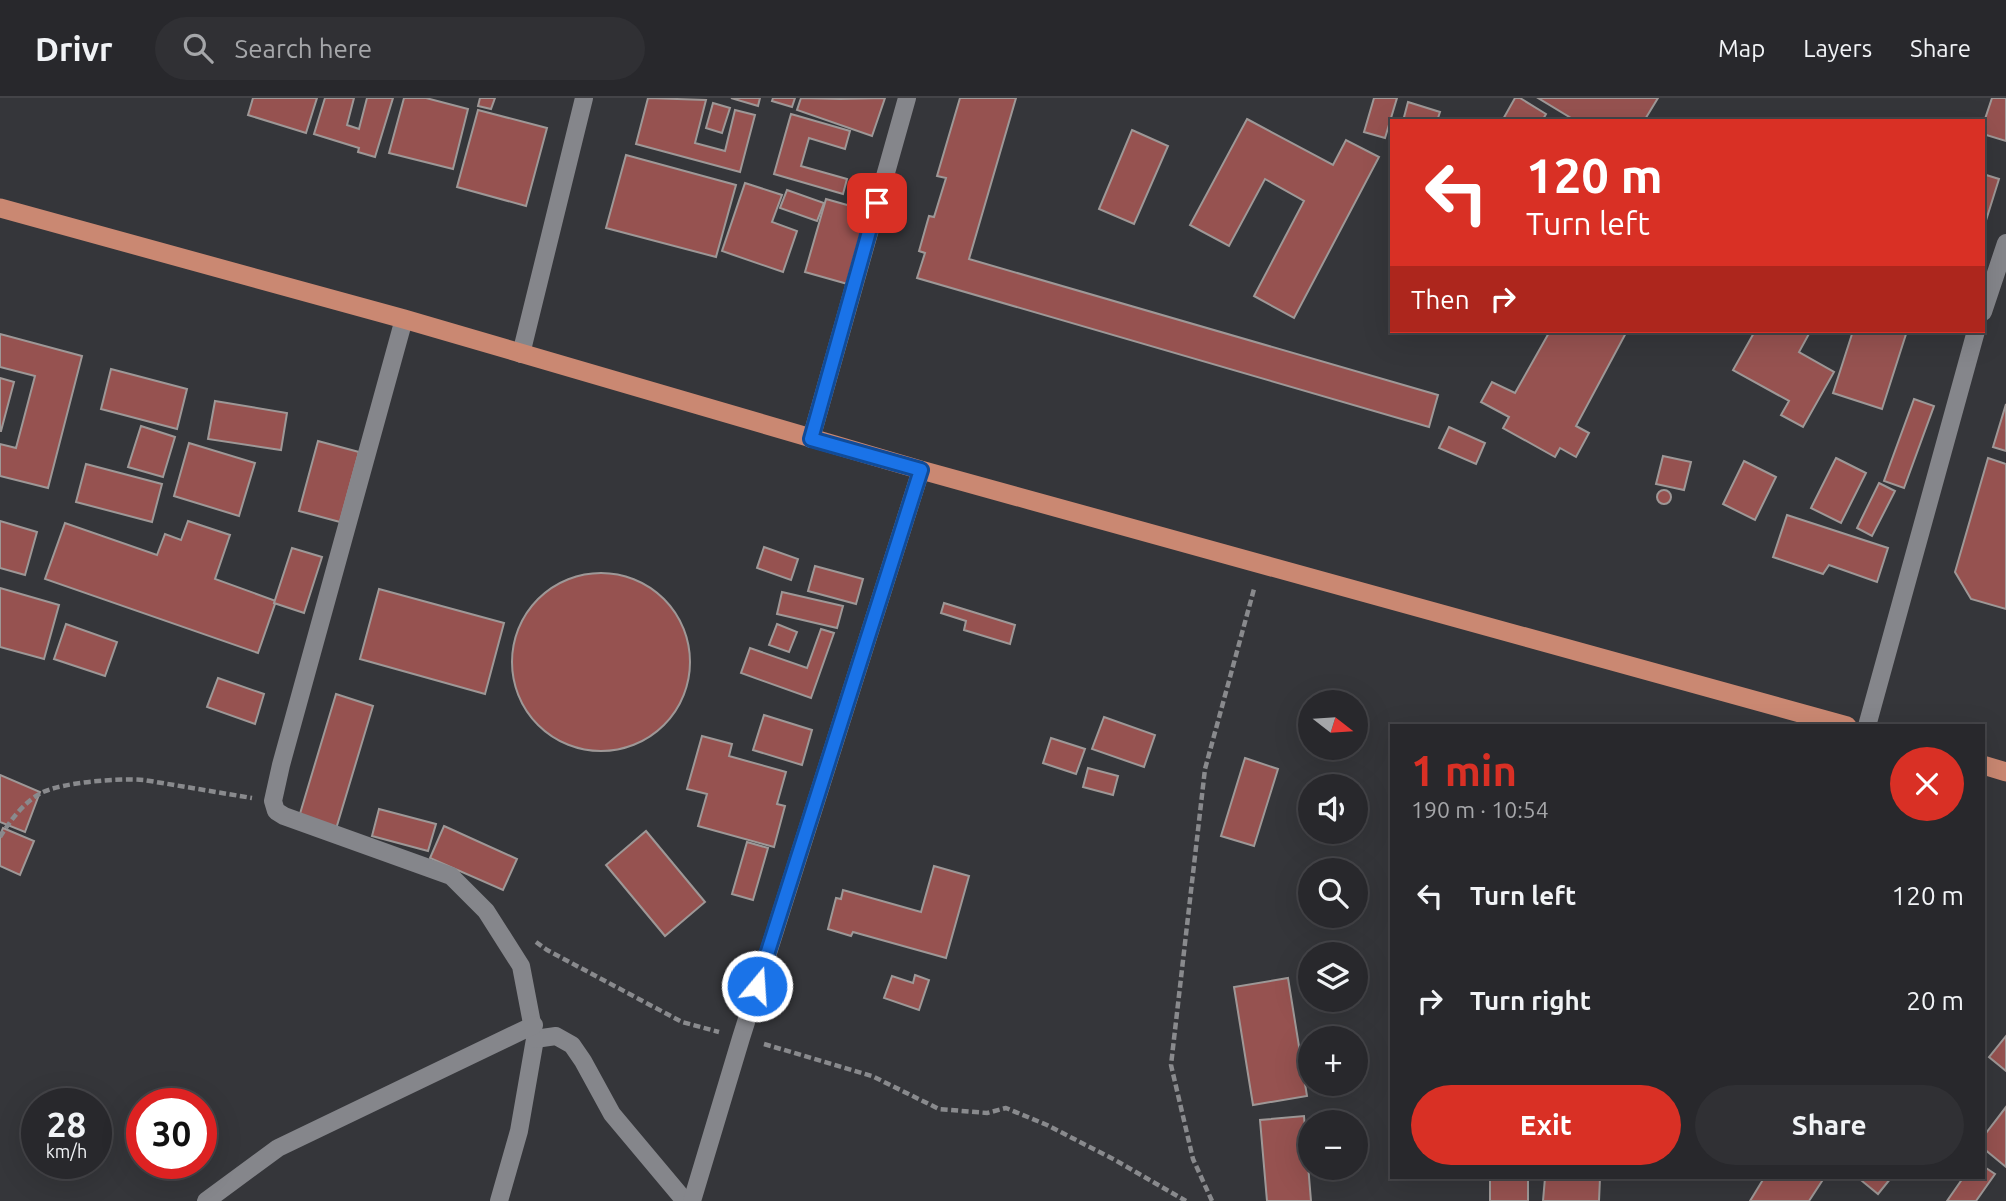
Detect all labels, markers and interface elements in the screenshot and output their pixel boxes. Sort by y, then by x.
search box [155,17,645,80]
icon: search [179,29,217,67]
text: Drivr [35,30,113,67]
text: Search here [235,34,372,63]
text: Map [1718,35,1765,62]
text: Layers [1803,35,1872,62]
text: Share [1910,35,1971,62]
icon: left [1411,147,1502,238]
text: 120 m [1526,147,1663,202]
pin [847,173,907,233]
icon: arrive [858,184,896,222]
text: Turn left [1526,205,1650,241]
icon: right [1484,280,1522,318]
text: Then [1411,285,1470,314]
north arrow [1298,690,1368,760]
map controls [1298,690,1368,1180]
text: 1 min [1411,747,1517,794]
button: close [1890,747,1964,821]
button: sound [1298,774,1368,844]
text: 190 m · 10:54 [1411,797,1549,822]
button: search [1298,858,1368,928]
icon: left [1411,877,1449,915]
text: Turn left [1470,881,1576,910]
text: 120 m [1892,881,1964,910]
button: layers [1298,942,1368,1012]
position arrow [720,949,794,1023]
icon: right [1411,982,1449,1020]
text: Turn right [1470,986,1591,1015]
text: 20 m [1906,986,1964,1015]
button: + [1298,1026,1368,1096]
button: Exit [1411,1085,1681,1165]
button: Share [1695,1085,1964,1165]
speed limit sign: 30 [126,1088,217,1179]
text: 28 [47,1104,86,1144]
button: − [1298,1110,1368,1180]
text: km/h [46,1141,87,1161]

